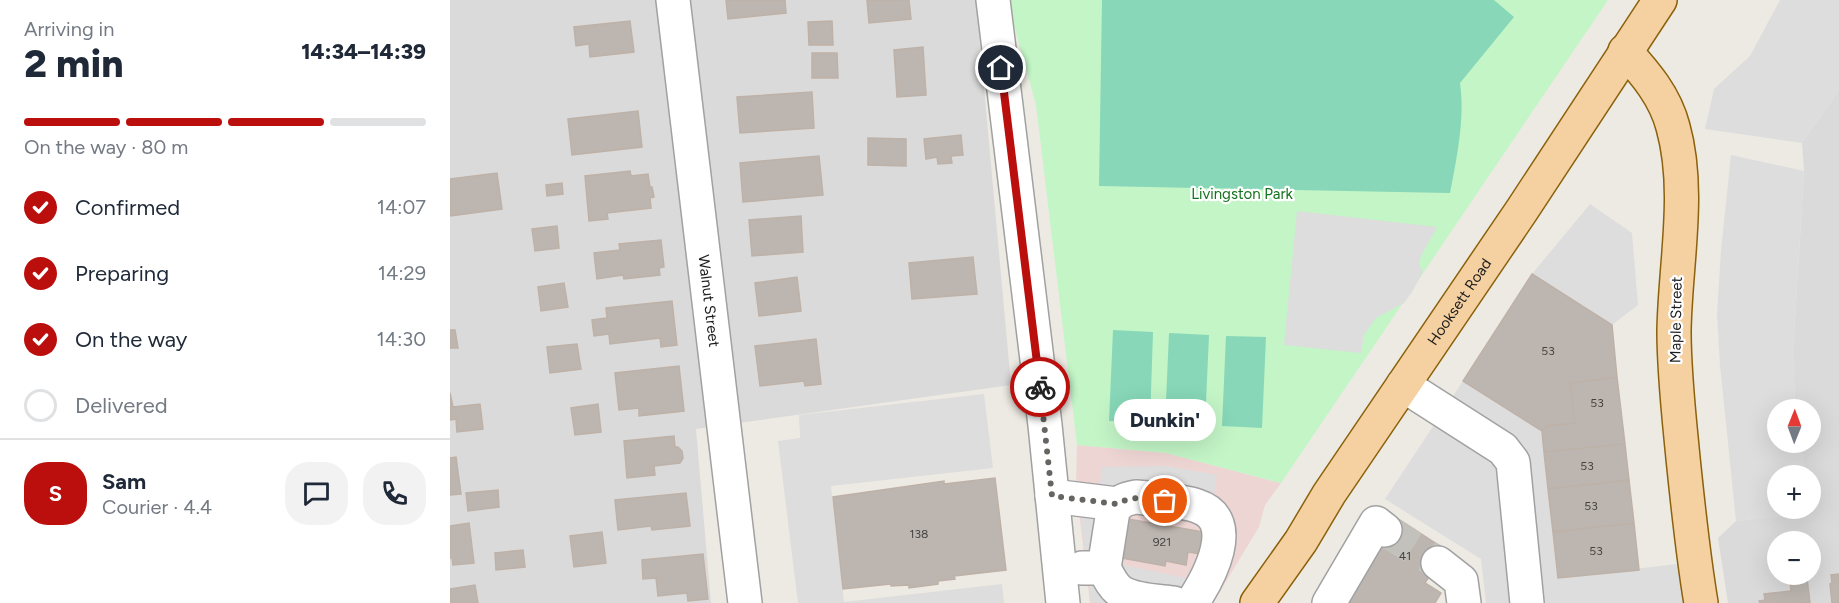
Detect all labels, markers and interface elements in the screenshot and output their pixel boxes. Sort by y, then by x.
text: Arriving in [24,17,114,41]
text: 14:34–14:39 [301,38,426,65]
text: 2 min [24,40,124,87]
pin [975,42,1026,93]
icon: home [984,51,1017,84]
text: On the way · 80 m [24,135,188,159]
park label: Livingston Park [1191,185,1294,203]
icon: check [24,191,57,224]
text: Confirmed [75,194,180,221]
text: 14:07 [377,195,426,219]
street label: Walnut Street [694,254,723,348]
street label: Hooksett Road [1424,255,1495,349]
icon: check [24,257,57,290]
text: Preparing [75,260,169,287]
text: 14:29 [378,261,426,285]
street label: Maple Street [1666,276,1686,363]
icon: check [24,323,57,356]
text: On the way [75,326,187,353]
text: 14:30 [377,327,426,351]
house number: 53 [1541,344,1555,358]
courier [1010,357,1070,417]
icon: bike [1024,371,1057,404]
text: Delivered [75,392,168,419]
house number: 53 [1590,396,1604,410]
callout: Dunkin' [1114,399,1216,441]
north arrow [1767,399,1821,453]
map controls [1767,399,1821,585]
text: Dunkin' [1130,408,1200,432]
house number: 53 [1580,459,1594,473]
button: chat [285,462,348,525]
button: phone [363,462,426,525]
button: + [1767,465,1821,519]
text: Sam [102,468,146,495]
pin [1139,475,1190,526]
text: S [49,480,62,507]
icon: bag [1148,484,1181,517]
text: Courier · 4.4 [102,495,212,519]
house number: 53 [1584,499,1598,513]
house number: 138 [910,527,928,541]
button: − [1767,531,1821,585]
house number: 921 [1153,535,1171,549]
house number: 53 [1589,544,1603,558]
house number: 41 [1399,549,1411,563]

